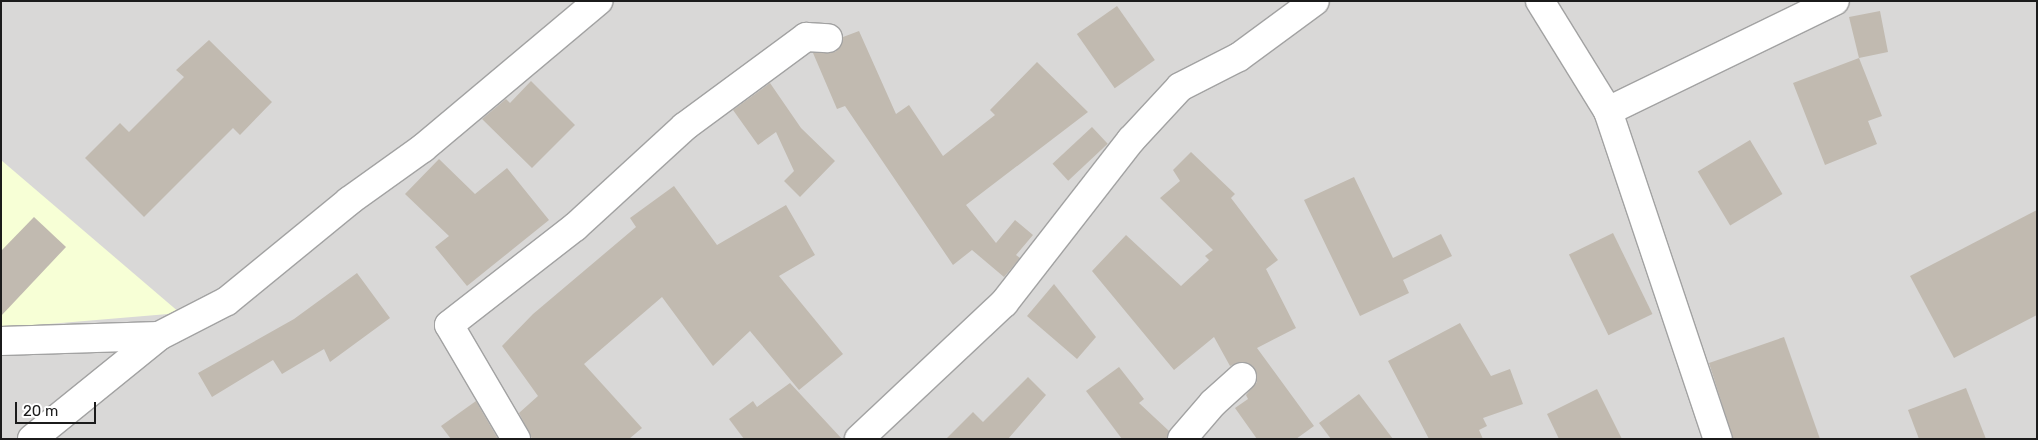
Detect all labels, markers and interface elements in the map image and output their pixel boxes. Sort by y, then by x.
scale bar [18,392,99,424]
text: 20 m [23,402,58,420]

